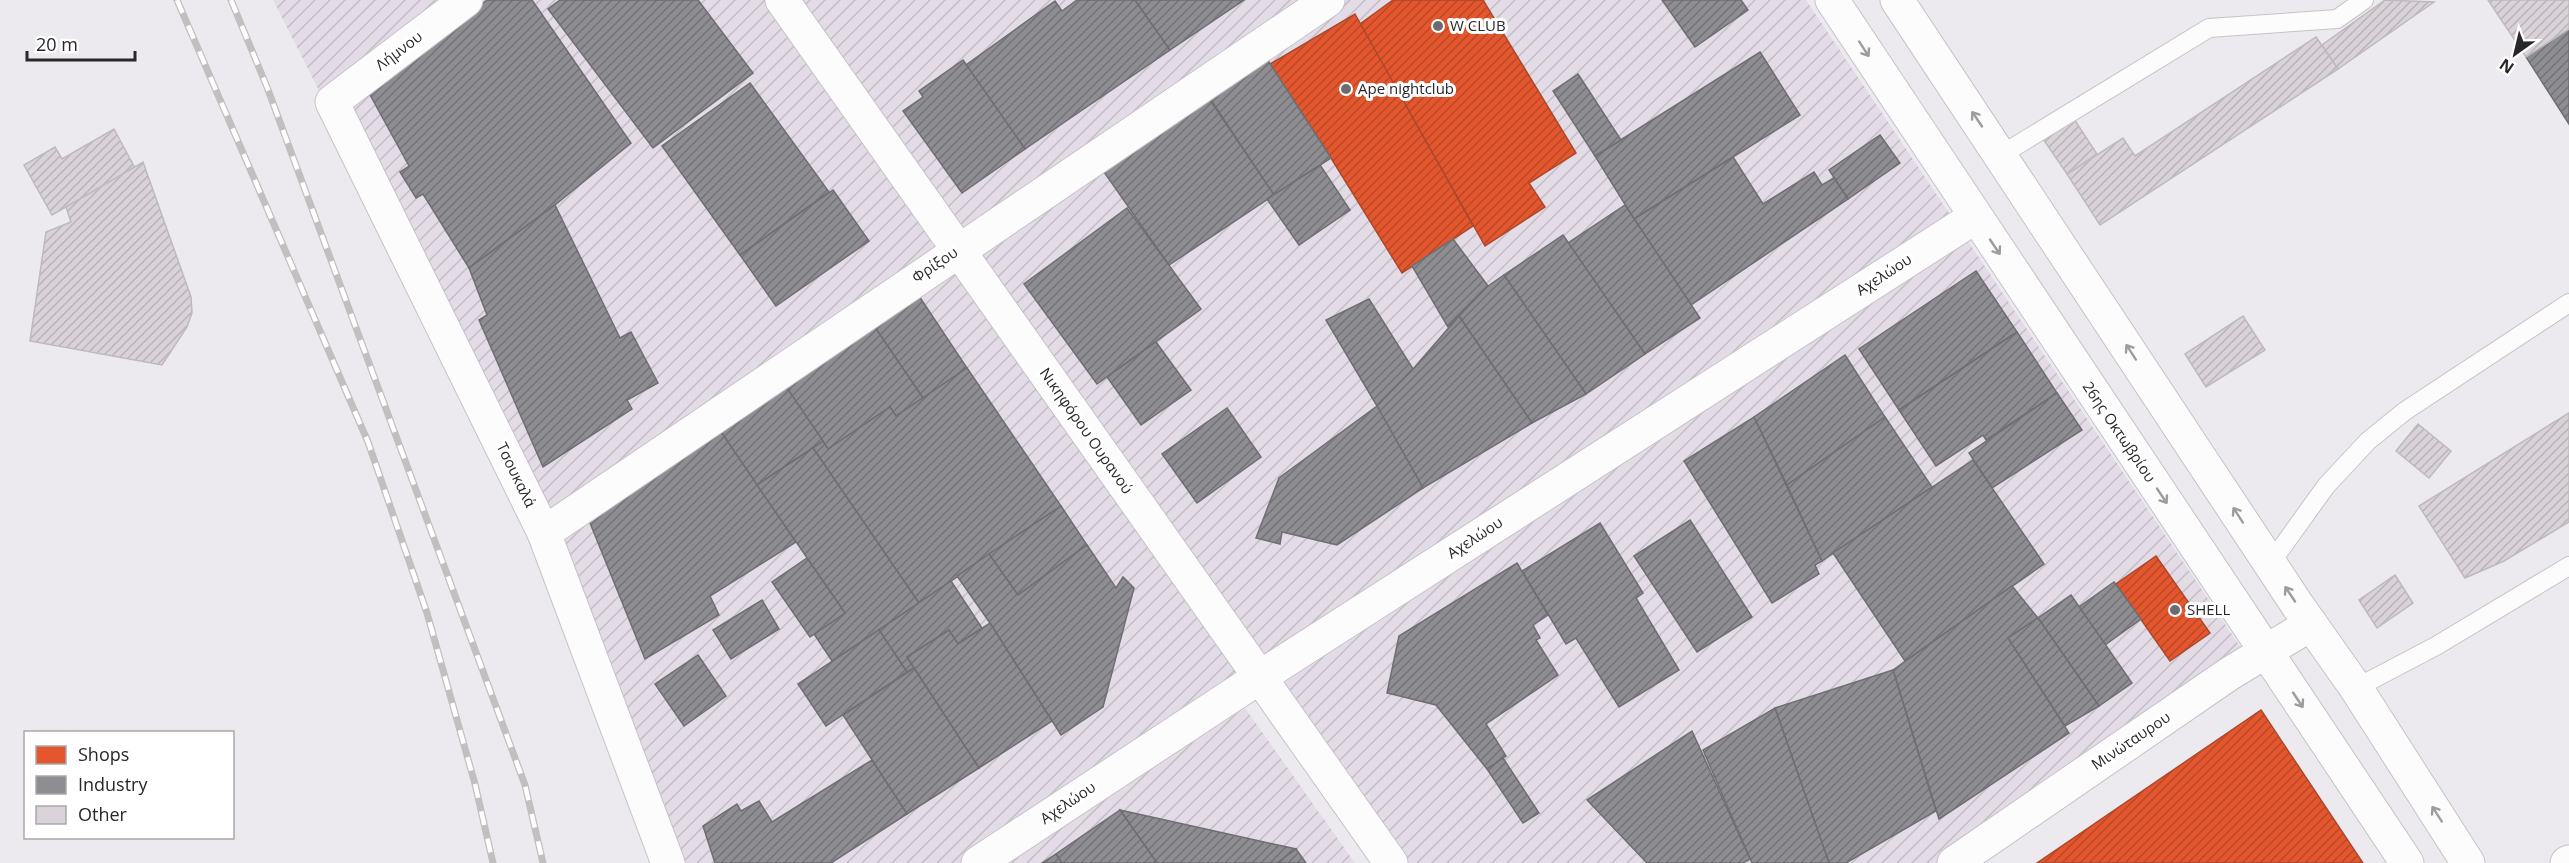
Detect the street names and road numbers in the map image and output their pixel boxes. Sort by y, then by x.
street label: Λήμνου [371,26,426,74]
street label: Φρίξου [908,242,961,287]
street label: Αχελώου [1852,249,1915,300]
street label: Νικηφόρου Ουρανού [1036,363,1138,497]
street label: 26ης Οκτωβρίου [2079,377,2161,486]
street label: Τσουκαλά [493,439,541,510]
street label: Αχελώου [1443,512,1506,563]
street label: Μινώταυρου [2087,706,2174,774]
street label: Αχελώου [1036,776,1099,828]

